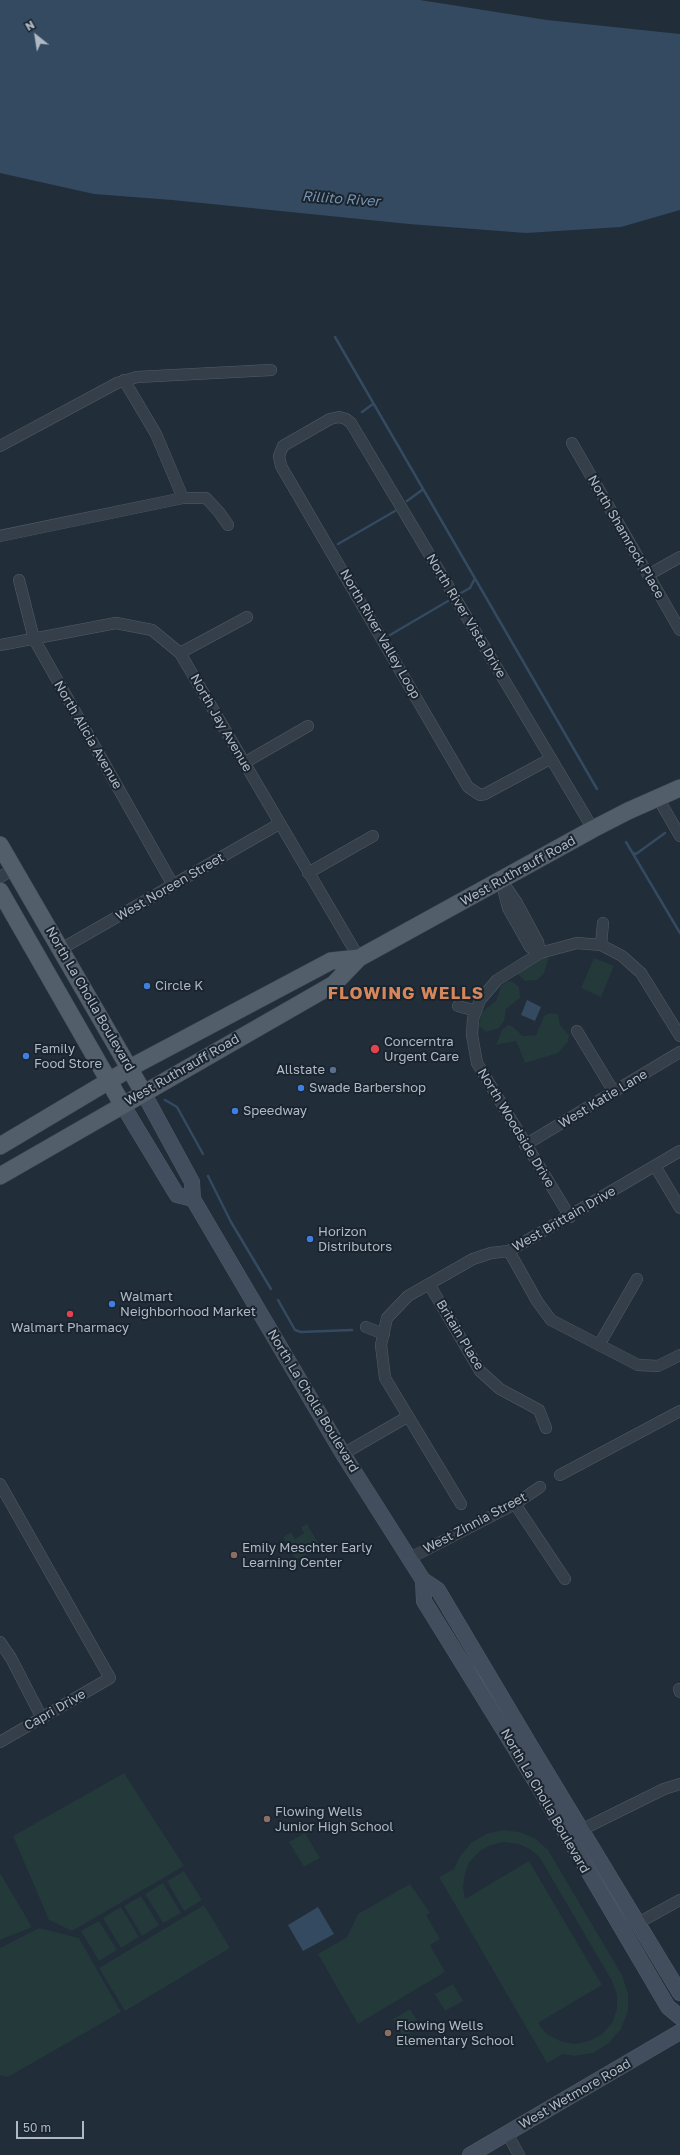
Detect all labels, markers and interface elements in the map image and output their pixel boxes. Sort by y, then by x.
north arrow [16,16,56,56]
text: N [23,17,37,33]
water label: Rillito River [302,188,380,210]
street label: North Shamrock Place [584,473,668,601]
street label: North River Vista Drive [423,551,509,681]
street label: North River Valley Loop [337,567,423,701]
street label: North Jay Avenue [187,671,255,775]
street label: North Alicia Avenue [51,678,125,792]
street label: West Ruthrauff Road [458,833,578,909]
street label: West Noreen Street [113,850,227,924]
street label: North La Cholla Boulevard [42,924,138,1074]
place label: Circle K [155,978,203,994]
marker: Circle K [142,981,152,991]
district label: FLOWING WELLS [328,984,484,1004]
street label: West Ruthrauff Road [122,1031,242,1109]
place label: Concerntra Urgent Care [384,1034,459,1065]
place label: Family Food Store [34,1041,102,1072]
marker: Concerntra Urgent Care [369,1043,381,1055]
marker: Family Food Store [21,1051,31,1061]
place label: Allstate [276,1062,325,1078]
marker: Allstate [328,1065,338,1075]
street label: North Woodside Drive [474,1066,558,1190]
street label: West Katie Lane [556,1066,650,1132]
place label: Swade Barbershop [309,1080,426,1096]
marker: Swade Barbershop [296,1083,306,1093]
place label: Speedway [243,1103,307,1119]
marker: Speedway [230,1106,240,1116]
street label: West Brittain Drive [510,1183,618,1255]
place label: Horizon Distributors [318,1224,392,1255]
marker: Horizon Distributors [305,1234,315,1244]
place label: Walmart Neighborhood Market [120,1289,256,1320]
street label: Britain Place [433,1297,487,1373]
marker: Walmart Neighborhood Market [107,1299,117,1309]
marker: Walmart Pharmacy [65,1309,75,1319]
place label: Walmart Pharmacy [11,1320,129,1336]
street label: North La Cholla Boulevard [264,1327,362,1475]
street label: West Zinnia Street [421,1489,529,1557]
place label: Emily Meschter Early Learning Center [242,1540,372,1571]
marker: Emily Meschter Early Learning Center [229,1550,239,1560]
street label: Capri Drive [22,1686,88,1734]
street label: North La Cholla Boulevard [497,1726,593,1876]
place label: Flowing Wells Junior High School [275,1804,393,1835]
marker: Flowing Wells Junior High School [262,1814,272,1824]
place label: Flowing Wells Elementary School [396,2018,514,2049]
marker: Flowing Wells Elementary School [383,2028,393,2038]
street label: West Wetmore Road [516,2056,634,2132]
scale bar [18,2113,86,2139]
text: 50 m [23,2120,51,2135]

